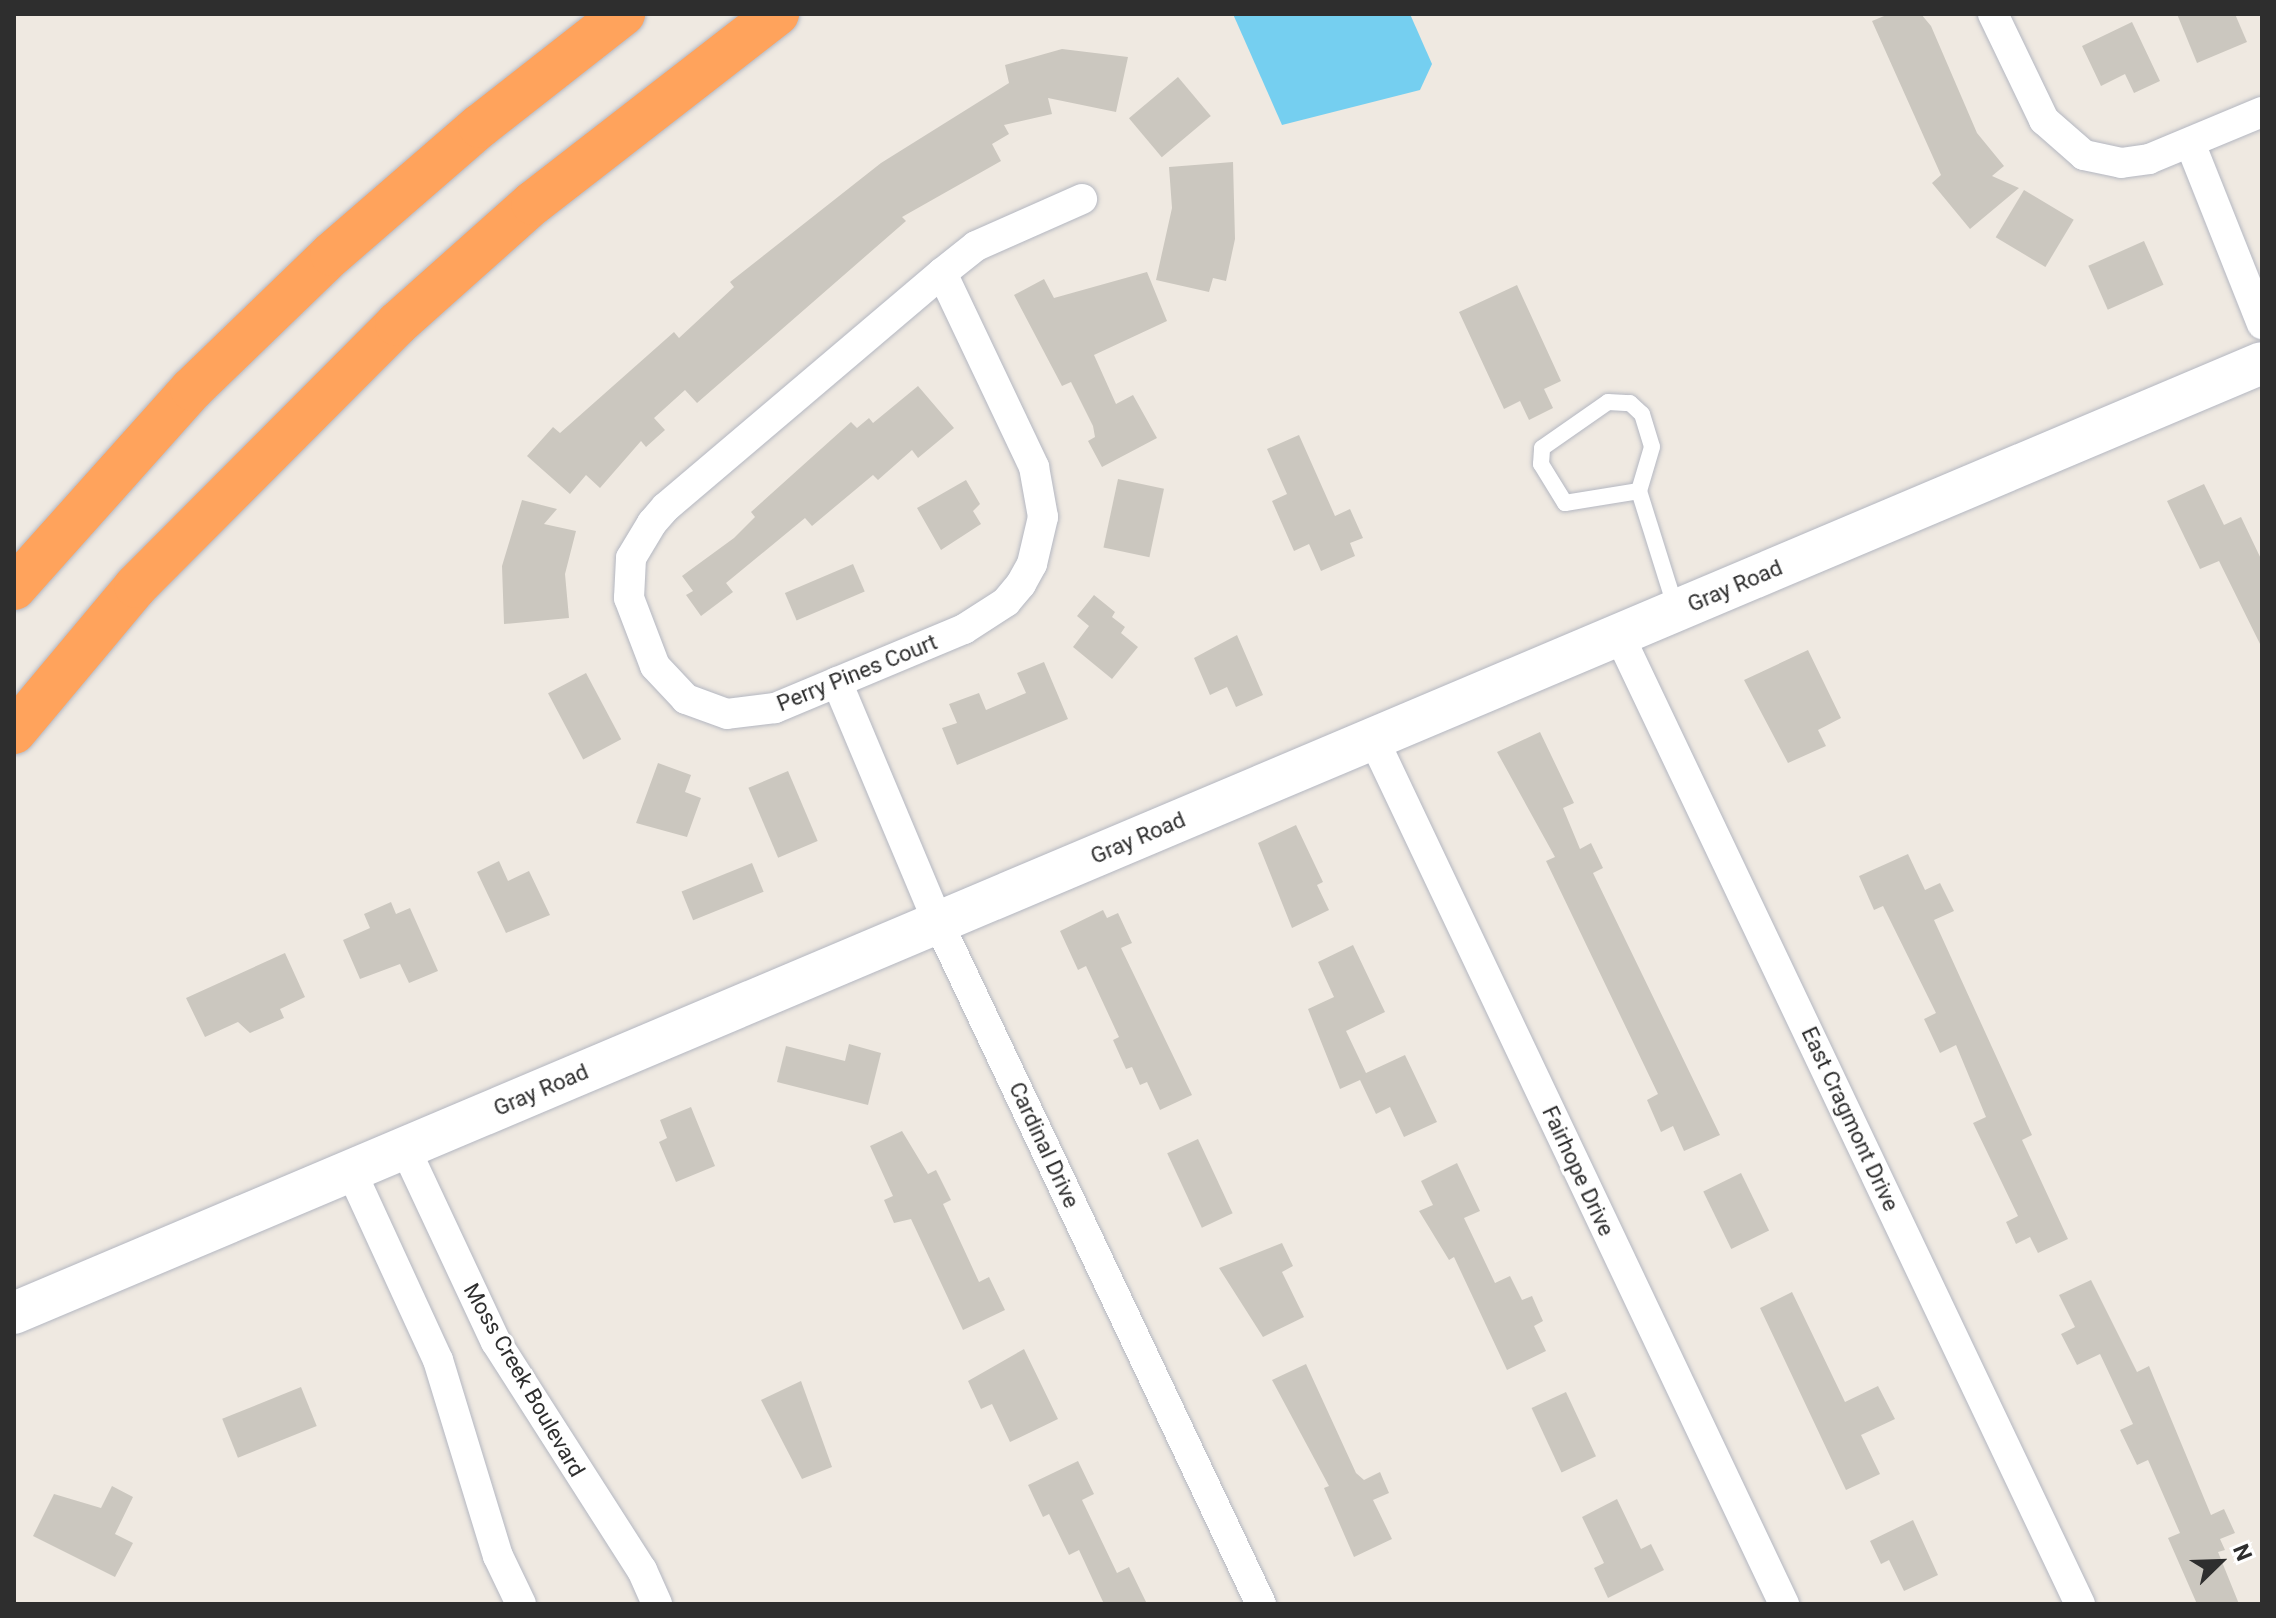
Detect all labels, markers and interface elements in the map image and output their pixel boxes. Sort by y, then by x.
street label: Gray Road [1684,554,1786,618]
street label: Perry Pines Court [773,629,941,717]
street label: Gray Road [1087,806,1189,870]
street label: East Cragmont Drive [1796,1023,1904,1215]
street label: Gray Road [490,1058,592,1122]
street label: Cardinal Drive [1003,1078,1085,1212]
street label: Fairhope Drive [1536,1102,1620,1240]
street label: Moss Creek Boulevard [458,1279,590,1481]
north arrow [2180,1522,2260,1602]
text: N [2228,1540,2257,1564]

